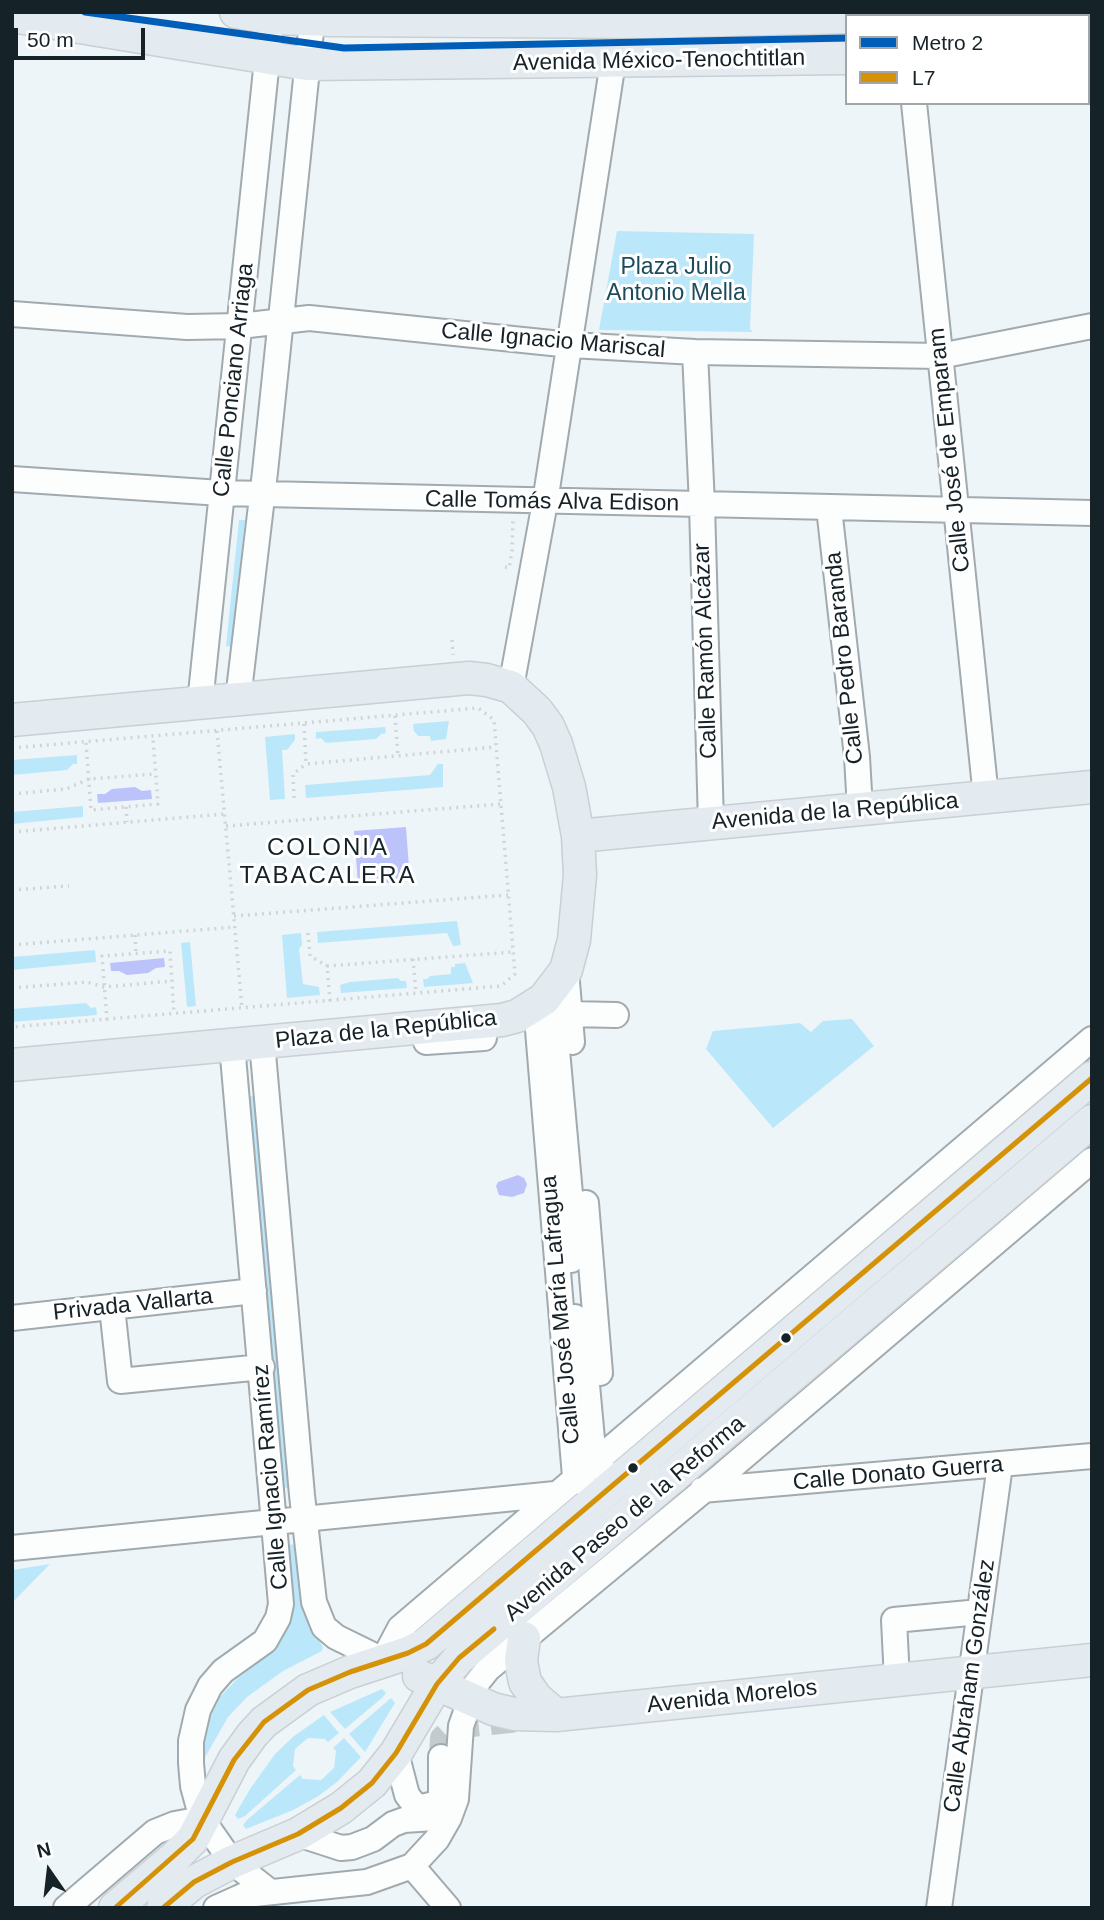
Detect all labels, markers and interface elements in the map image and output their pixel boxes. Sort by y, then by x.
scale bar [18,14,149,58]
legend [845,14,1090,105]
text: 50 m [27,28,74,51]
text: Metro 2 [912,31,983,54]
street label: Avenida México-Tenochtitlan [513,45,805,77]
text: L7 [912,66,935,89]
park label: Plaza Julio Antonio Mella [606,254,746,308]
street label: Calle Ponciano Arriaga [208,262,260,498]
street label: Calle Ignacio Mariscal [440,317,666,365]
street label: Calle José de Emparam [923,327,977,573]
street label: Calle Tomás Alva Edison [425,486,679,518]
street label: Calle Ramón Alcázar [688,543,724,759]
street label: Calle Pedro Baranda [820,550,870,766]
street label: Avenida de la República [710,787,960,837]
district label: COLONIA TABACALERA [241,834,415,890]
street label: Plaza de la República [274,1005,498,1055]
street label: Calle José María Lafragua [535,1174,587,1446]
street label: Privada Vallarta [52,1283,214,1327]
unlabelled marker [779,1331,793,1345]
street label: Calle Ignacio Ramírez [247,1363,295,1591]
street label: Avenida Paseo de la Reforma [499,1410,751,1628]
street label: Calle Donato Guerra [792,1451,1004,1497]
unlabelled marker [626,1461,640,1475]
street label: Calle Abraham González [939,1557,1001,1815]
street label: Avenida Morelos [646,1674,818,1720]
north arrow [14,1836,84,1906]
text: N [35,1838,53,1862]

